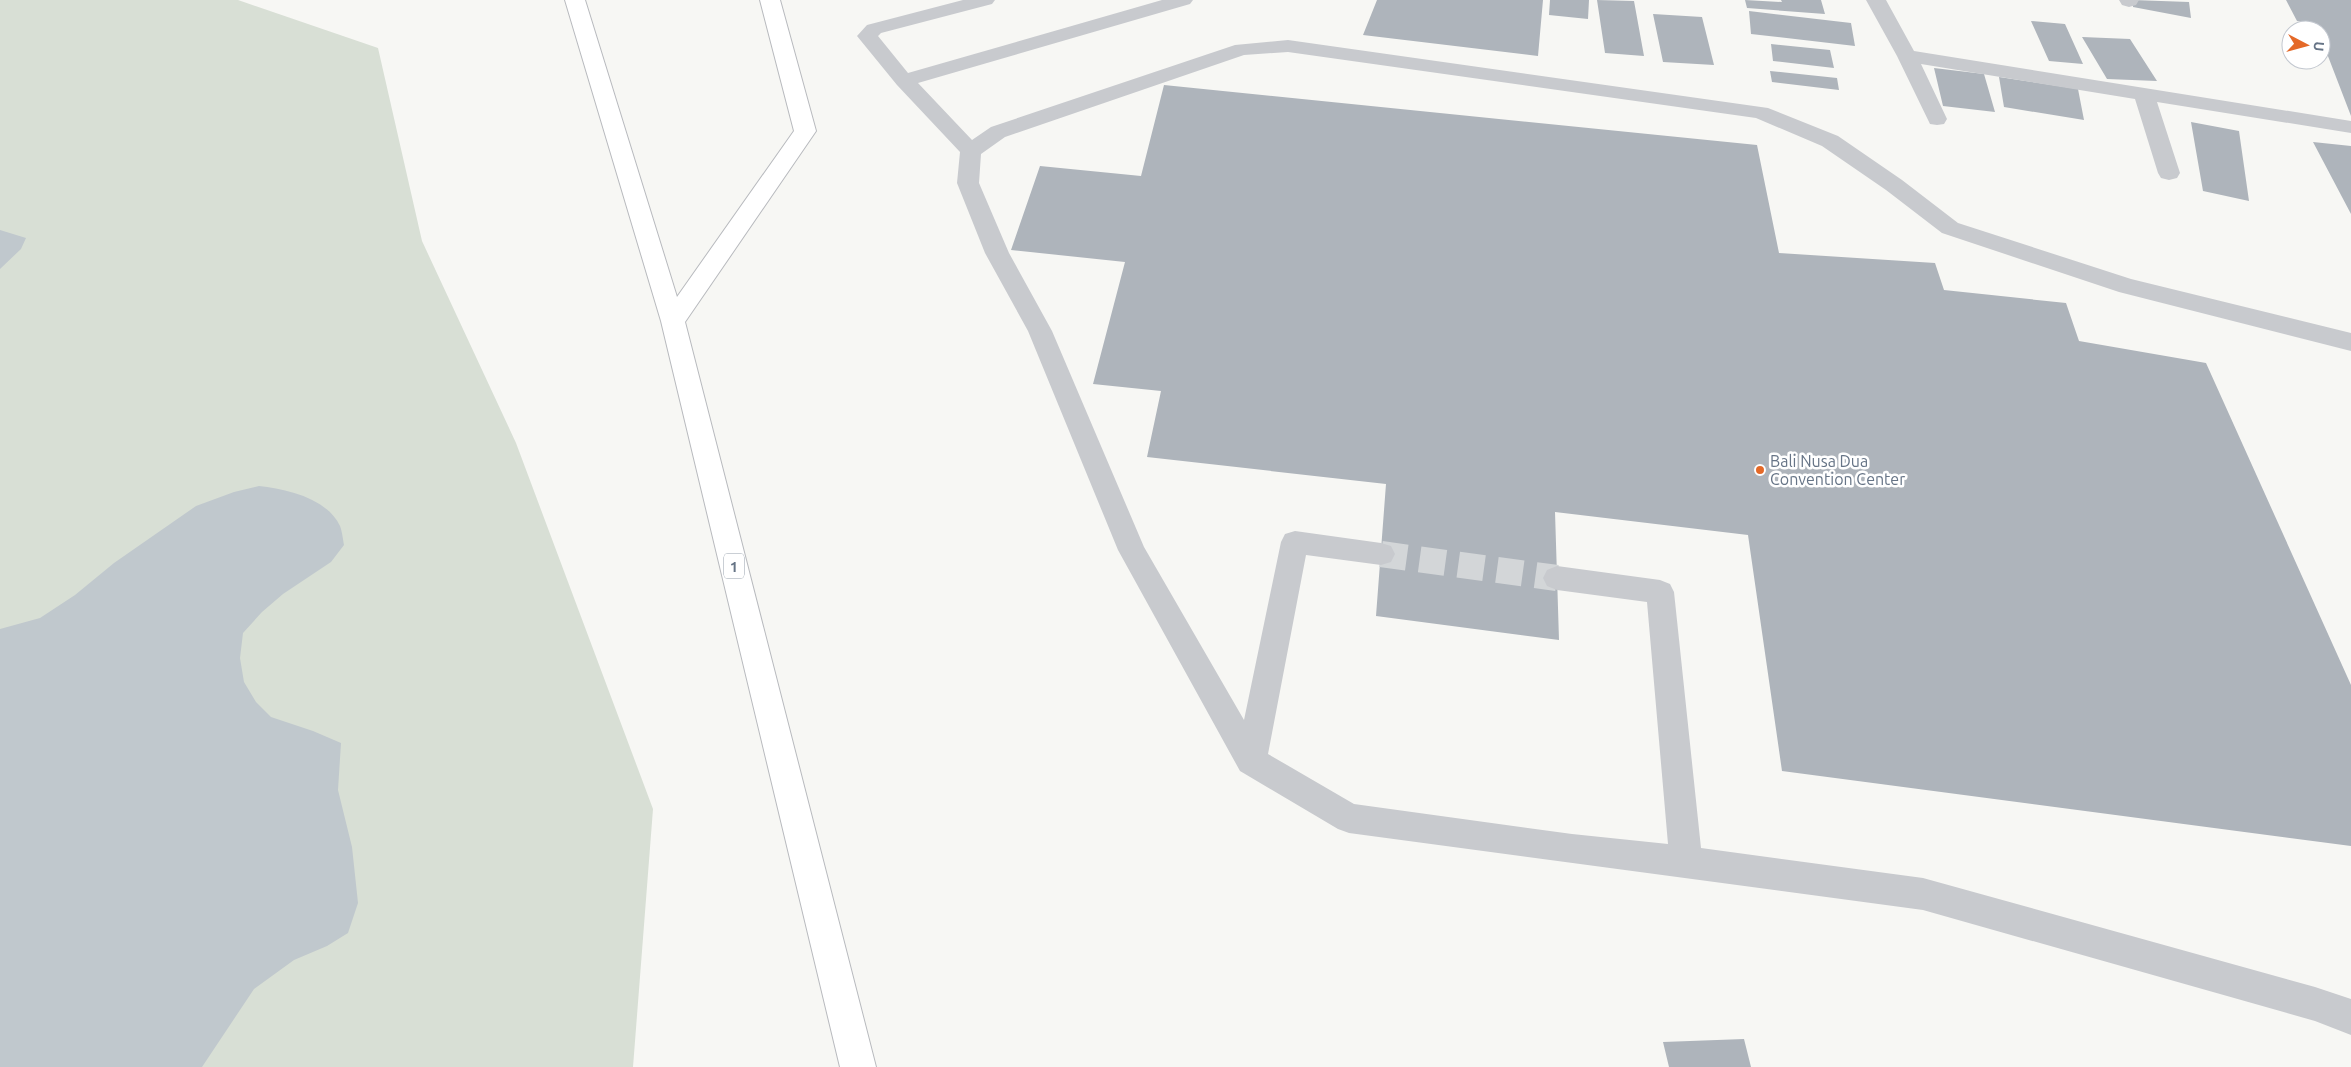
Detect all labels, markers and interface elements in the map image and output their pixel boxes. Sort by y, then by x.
north arrow [2281,20,2331,70]
text: U [2310,41,2327,52]
place label: Bali Nusa Dua Convention Center [1770,452,1905,488]
marker: Bali Nusa Dua Convention Center [1754,464,1766,476]
road number: 1 [724,554,744,578]

